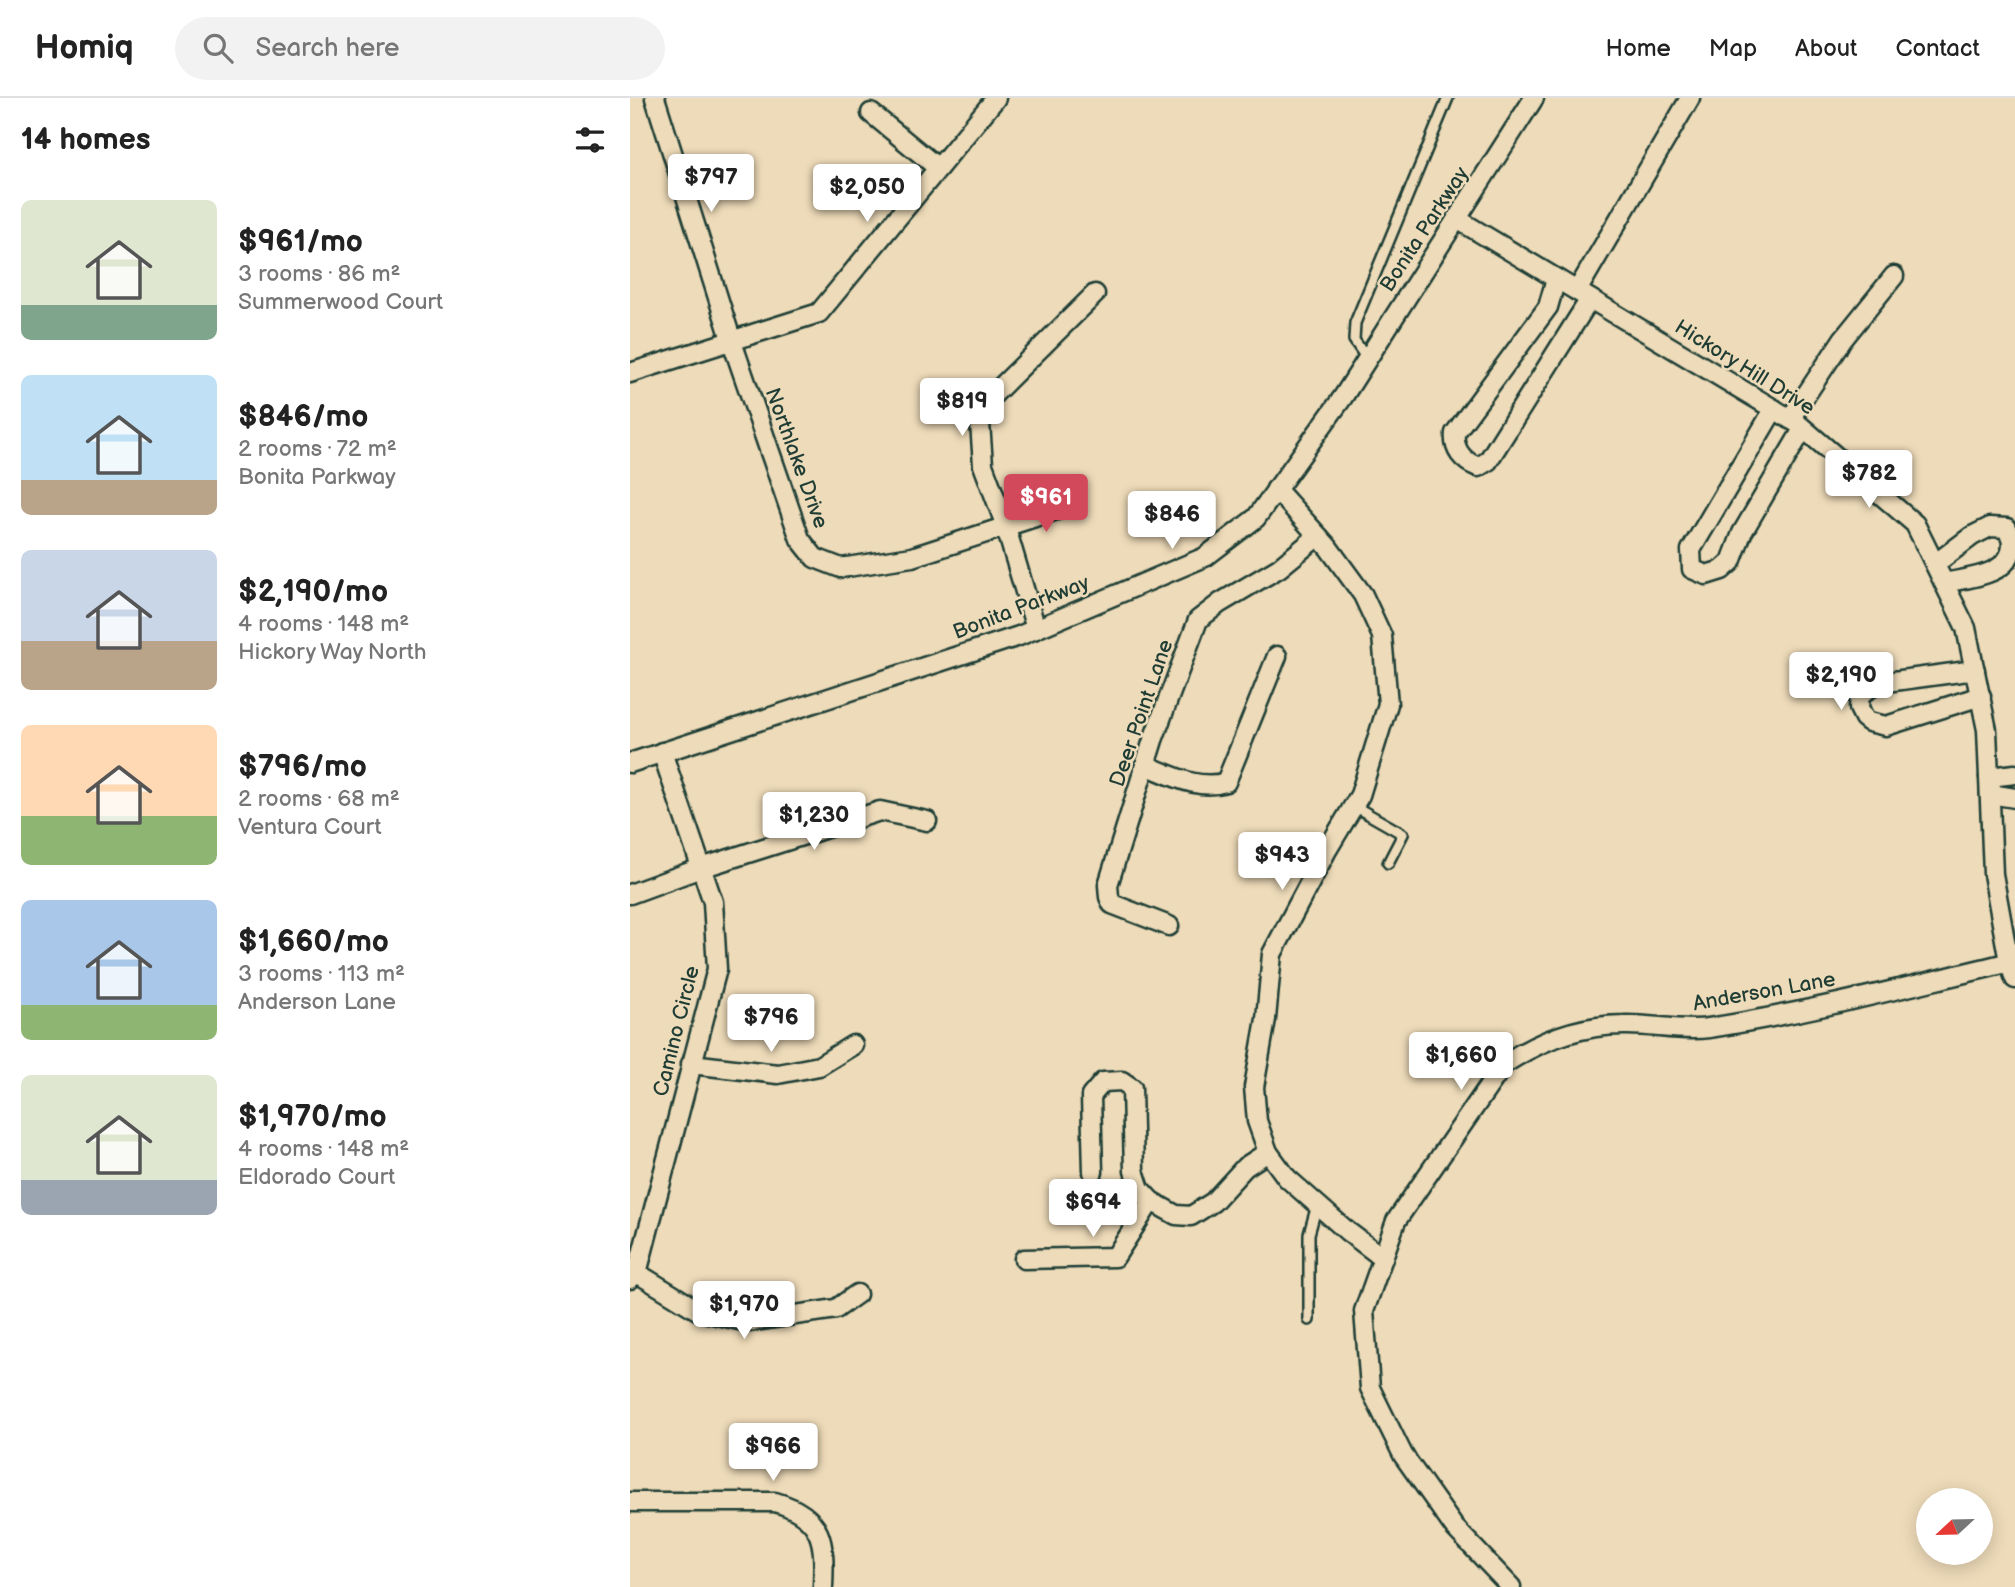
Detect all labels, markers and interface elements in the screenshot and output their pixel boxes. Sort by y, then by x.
search box [175,17,665,80]
text: Homiq [35,28,133,68]
icon: search [199,29,237,67]
text: Search here [255,33,400,64]
text: Home [1606,34,1671,63]
text: Map [1709,34,1757,63]
text: About [1795,34,1857,63]
text: Contact [1895,34,1980,63]
icon: filters [571,121,609,159]
text: 14 homes [21,122,150,158]
pin: $797 [670,155,752,214]
street label: Bonita Parkway [1375,162,1474,296]
text: $797 [684,163,738,191]
pin: $2,050 [810,164,924,224]
text: $2,050 [829,173,905,201]
text: $961/mo [238,224,363,260]
icon: home [77,228,161,312]
text: 3 rooms · 86 m² [238,260,400,288]
text: Summerwood Court [238,288,443,316]
street label: Hickory Hill Drive [1670,314,1819,421]
pin: $819 [921,378,1003,438]
street label: Northlake Drive [760,385,833,532]
text: $819 [936,387,988,415]
text: $846/mo [238,399,368,435]
icon: home [77,403,161,487]
text: 2 rooms · 72 m² [238,435,397,463]
pin: $782 [1828,450,1910,510]
text: $782 [1841,459,1897,487]
text: Bonita Parkway [238,463,396,491]
pin: $961 [1005,474,1087,534]
text: $961 [1020,483,1072,511]
pin: $846 [1131,491,1213,551]
text: $846 [1144,500,1200,528]
street label: Bonita Parkway [950,570,1093,645]
text: $2,190/mo [238,574,388,610]
icon: home [77,578,161,662]
text: 4 rooms · 148 m² [238,610,409,638]
street label: Deer Point Lane [1105,636,1178,790]
text: Hickory Way North [238,638,427,666]
pin: $2,190 [1784,652,1898,712]
text: $2,190 [1805,661,1877,689]
text: $796/mo [238,749,367,785]
icon: home [77,753,161,837]
text: 2 rooms · 68 m² [238,785,400,813]
pin: $1,230 [757,792,871,852]
text: $1,230 [779,801,849,829]
text: Ventura Court [238,813,381,841]
pin: $943 [1241,832,1323,892]
text: $943 [1254,841,1310,869]
text: $1,660/mo [238,924,389,960]
icon: home [77,928,161,1012]
text: 3 rooms · 113 m² [238,960,405,988]
street label: Camino Circle [648,963,705,1099]
street label: Anderson Lane [1691,967,1837,1016]
text: Anderson Lane [238,988,396,1016]
pin: $796 [730,995,812,1054]
text: $796 [743,1003,799,1031]
pin: $1,660 [1404,1032,1518,1092]
text: $1,660 [1425,1041,1497,1069]
text: $1,970/mo [238,1099,387,1135]
icon: home [77,1103,161,1187]
text: 4 rooms · 148 m² [238,1135,409,1163]
text: Eldorado Court [238,1163,395,1191]
pin: $694 [1052,1180,1134,1239]
text: $694 [1065,1188,1121,1216]
pin: $1,970 [687,1282,801,1341]
text: $1,970 [709,1290,779,1318]
pin: $966 [732,1424,814,1483]
text: $966 [745,1432,801,1460]
north arrow [1916,1488,1993,1564]
map controls [1916,1488,1993,1565]

